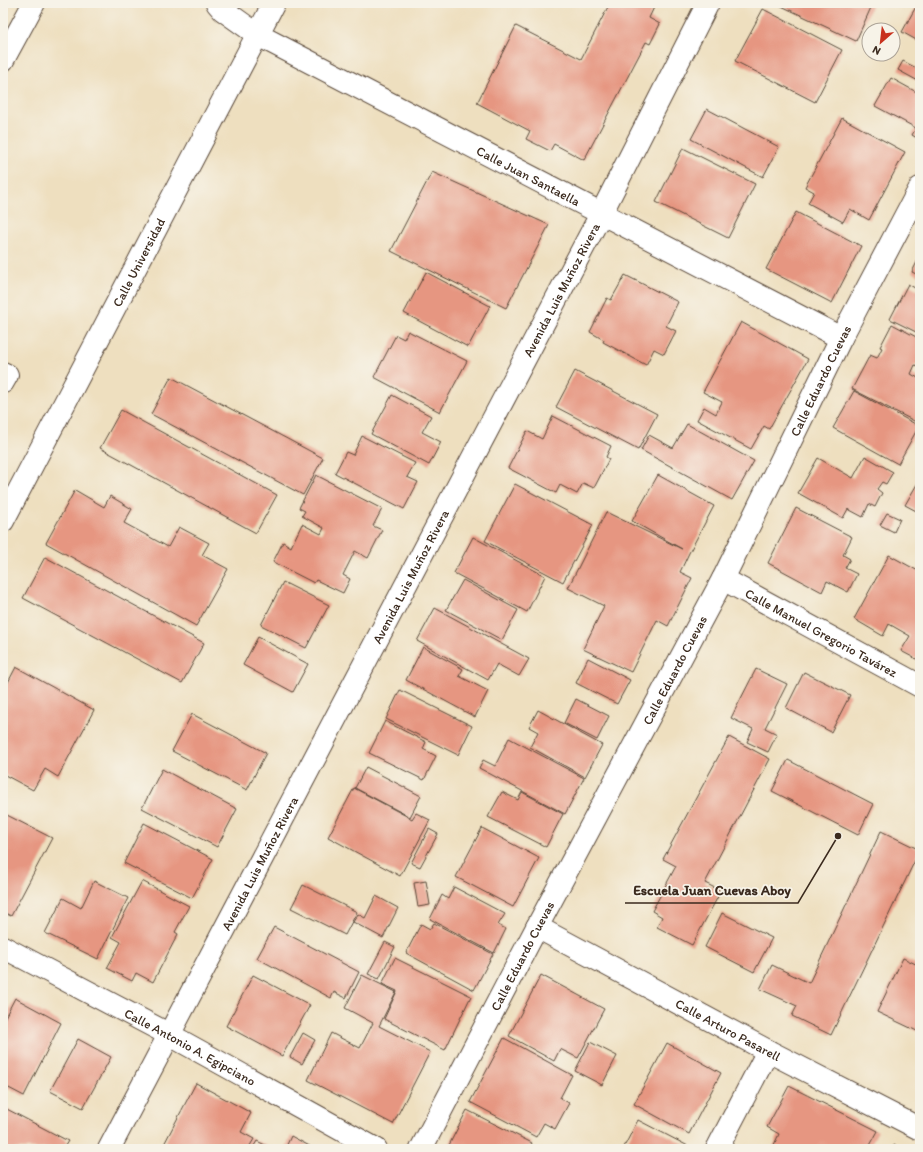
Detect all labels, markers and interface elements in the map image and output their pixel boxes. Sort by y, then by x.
north arrow [861,22,901,62]
text: N [870,43,883,58]
street label: Calle Juan Santaella [474,143,583,209]
street label: Calle Universidad [109,215,168,309]
street label: Avenida Luis Muñoz Rivera [520,220,603,360]
street label: Calle Eduardo Cuevas [787,323,854,439]
street label: Avenida Luis Muñoz Rivera [369,507,452,646]
street label: Calle Manuel Gregorio Tavárez [743,586,900,680]
street label: Calle Eduardo Cuevas [640,613,710,727]
street label: Avenida Luis Muñoz Rivera [218,794,301,933]
callout: Escuela Juan Cuevas Aboy [625,877,798,903]
text: Escuela Juan Cuevas Aboy [633,882,791,899]
street label: Calle Eduardo Cuevas [488,899,558,1013]
street label: Calle Arturo Pasarell [673,996,783,1064]
street label: Calle Antonio A. Egipciano [122,1005,258,1089]

